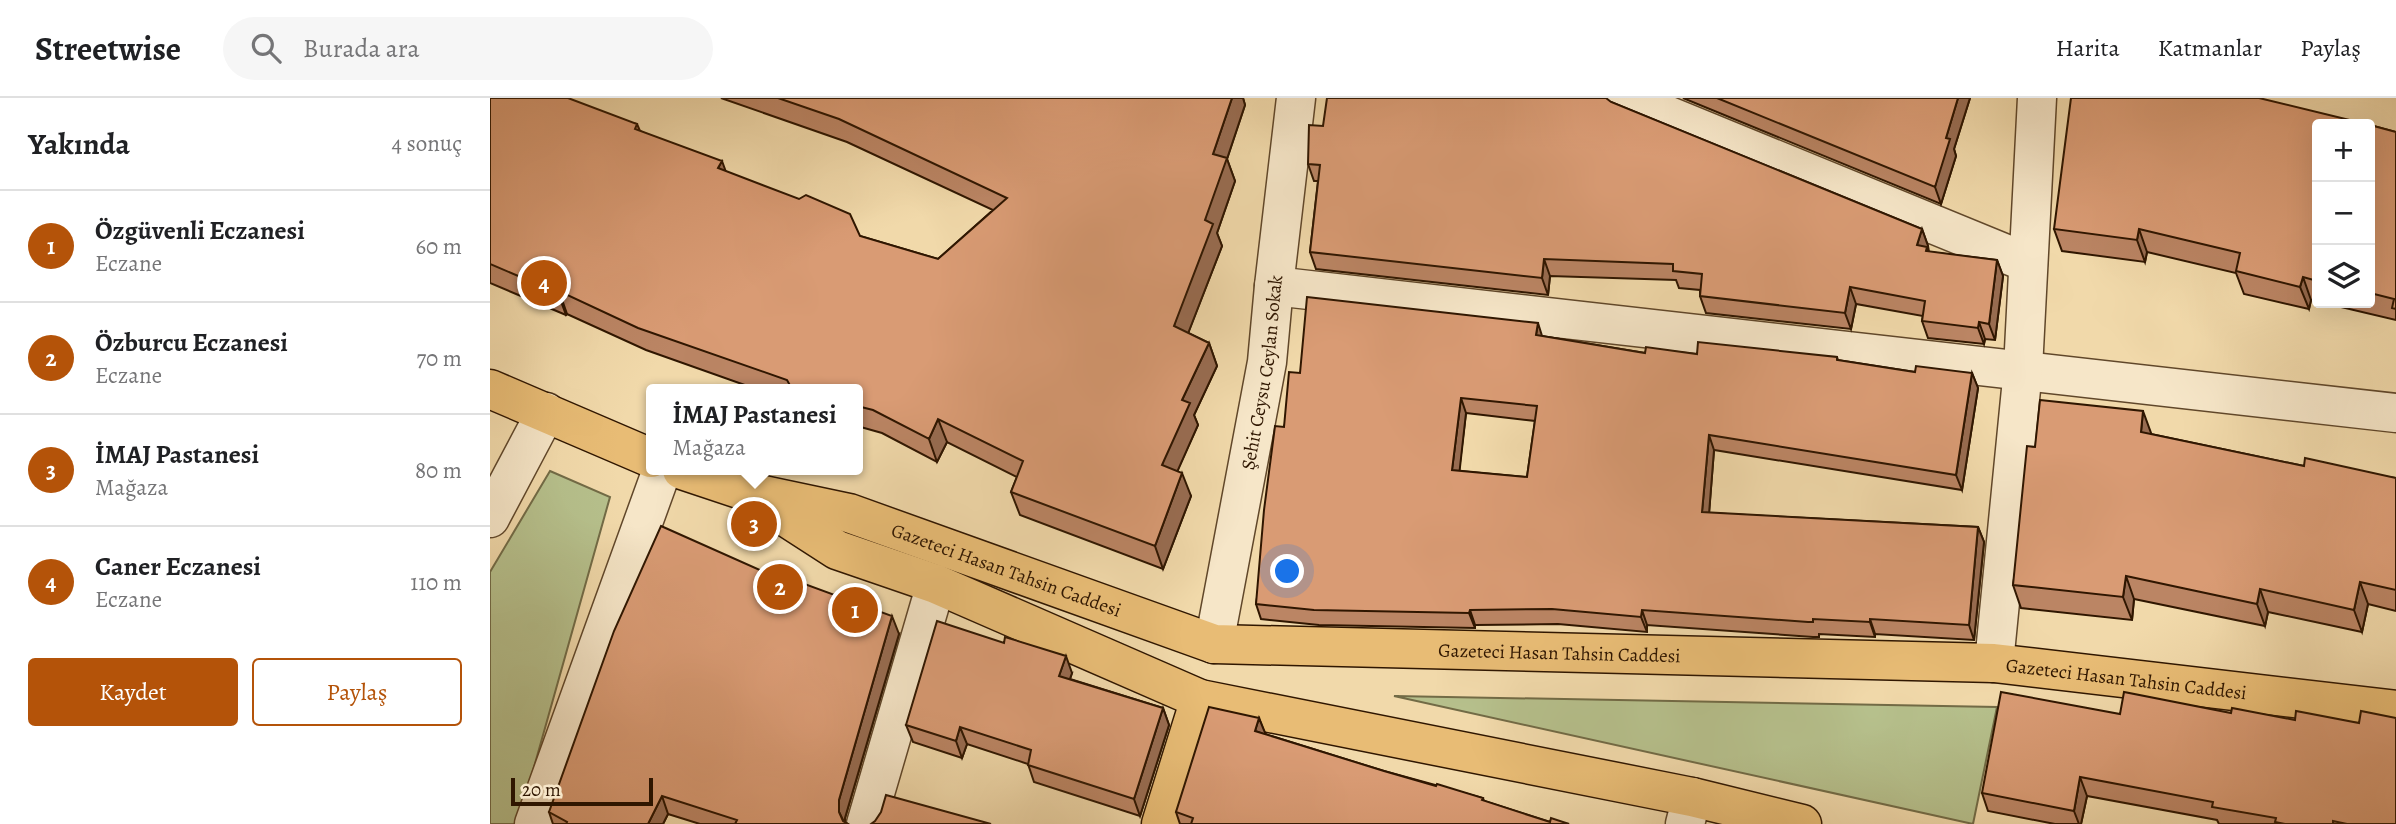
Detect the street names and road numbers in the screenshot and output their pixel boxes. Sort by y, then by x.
street label: Şehit Ceysu Ceylan Sokak [1235,273,1289,472]
street label: Gazeteci Hasan Tahsin Caddesi [888,517,1125,624]
street label: Gazeteci Hasan Tahsin Caddesi [1438,637,1681,669]
street label: Gazeteci Hasan Tahsin Caddesi [2004,652,2248,706]

